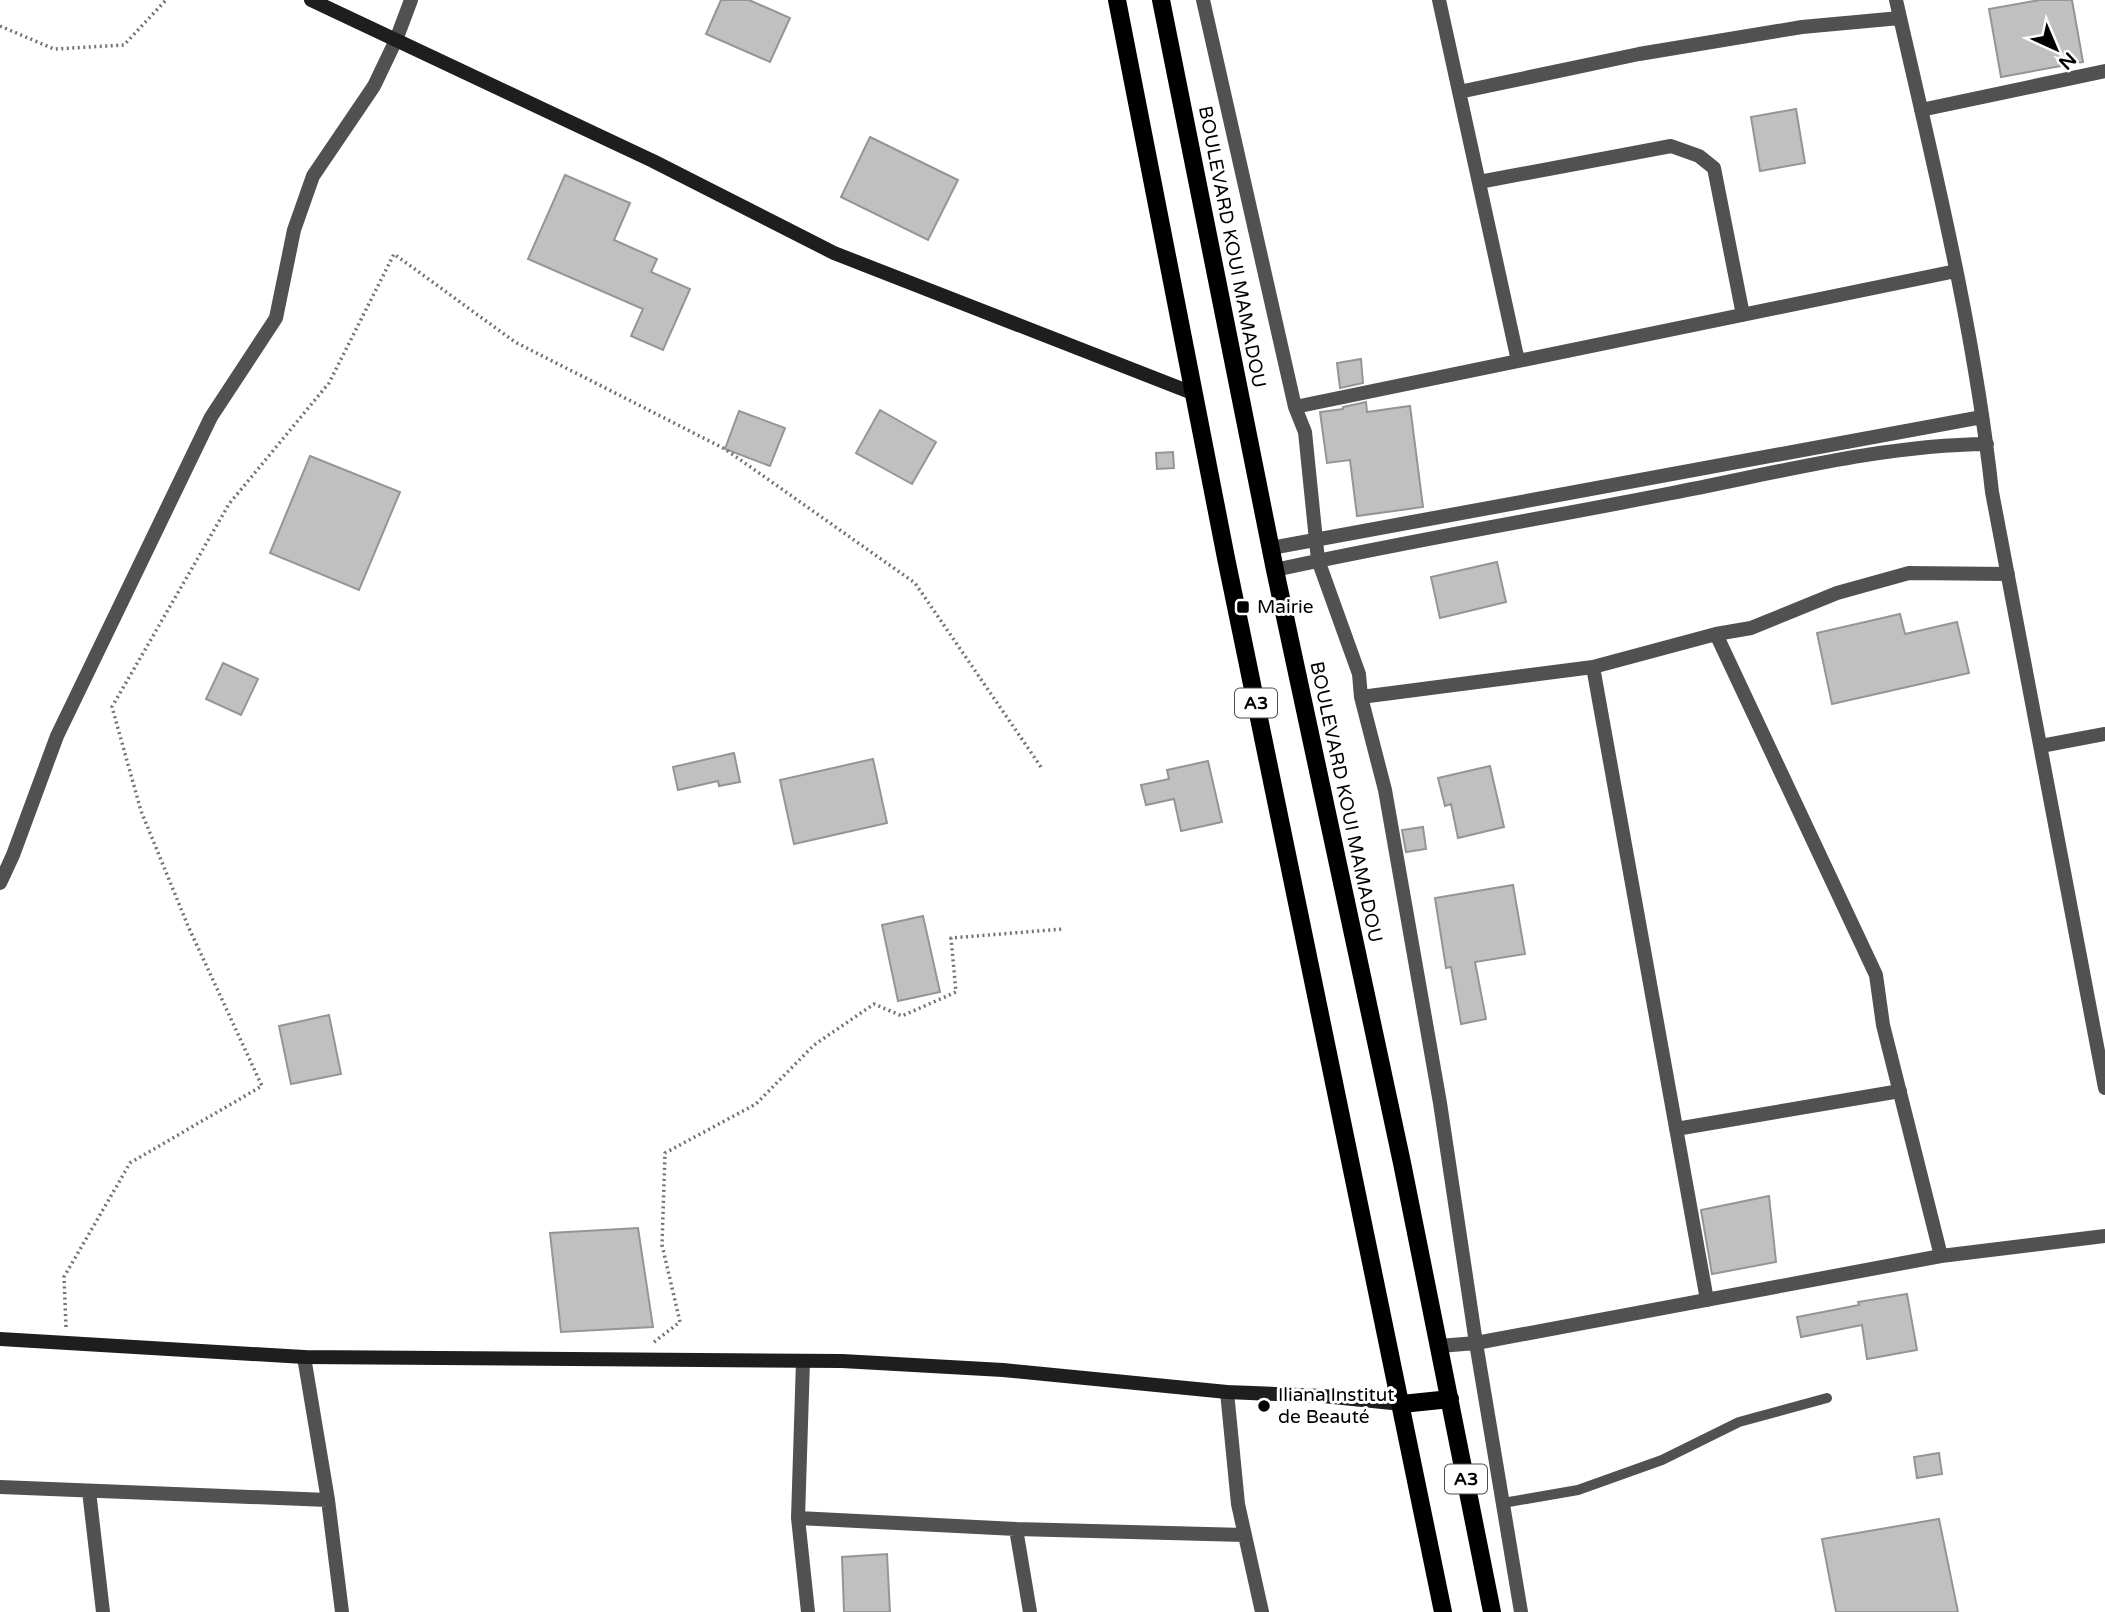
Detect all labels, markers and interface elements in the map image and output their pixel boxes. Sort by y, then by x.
north arrow [2021,14,2091,84]
text: N [2054,47,2080,74]
street label: BOULEVARD KOUI MAMADOU [1194,104,1270,390]
place label: Mairie [1257,596,1314,618]
marker: Mairie [1235,599,1251,615]
street label: BOULEVARD KOUI MAMADOU [1305,659,1387,945]
road number: A3 [1235,688,1277,718]
place label: Iliana Institut de Beauté [1278,1384,1394,1428]
marker: Iliana Institut de Beauté [1256,1398,1272,1414]
road number: A3 [1445,1464,1487,1494]

